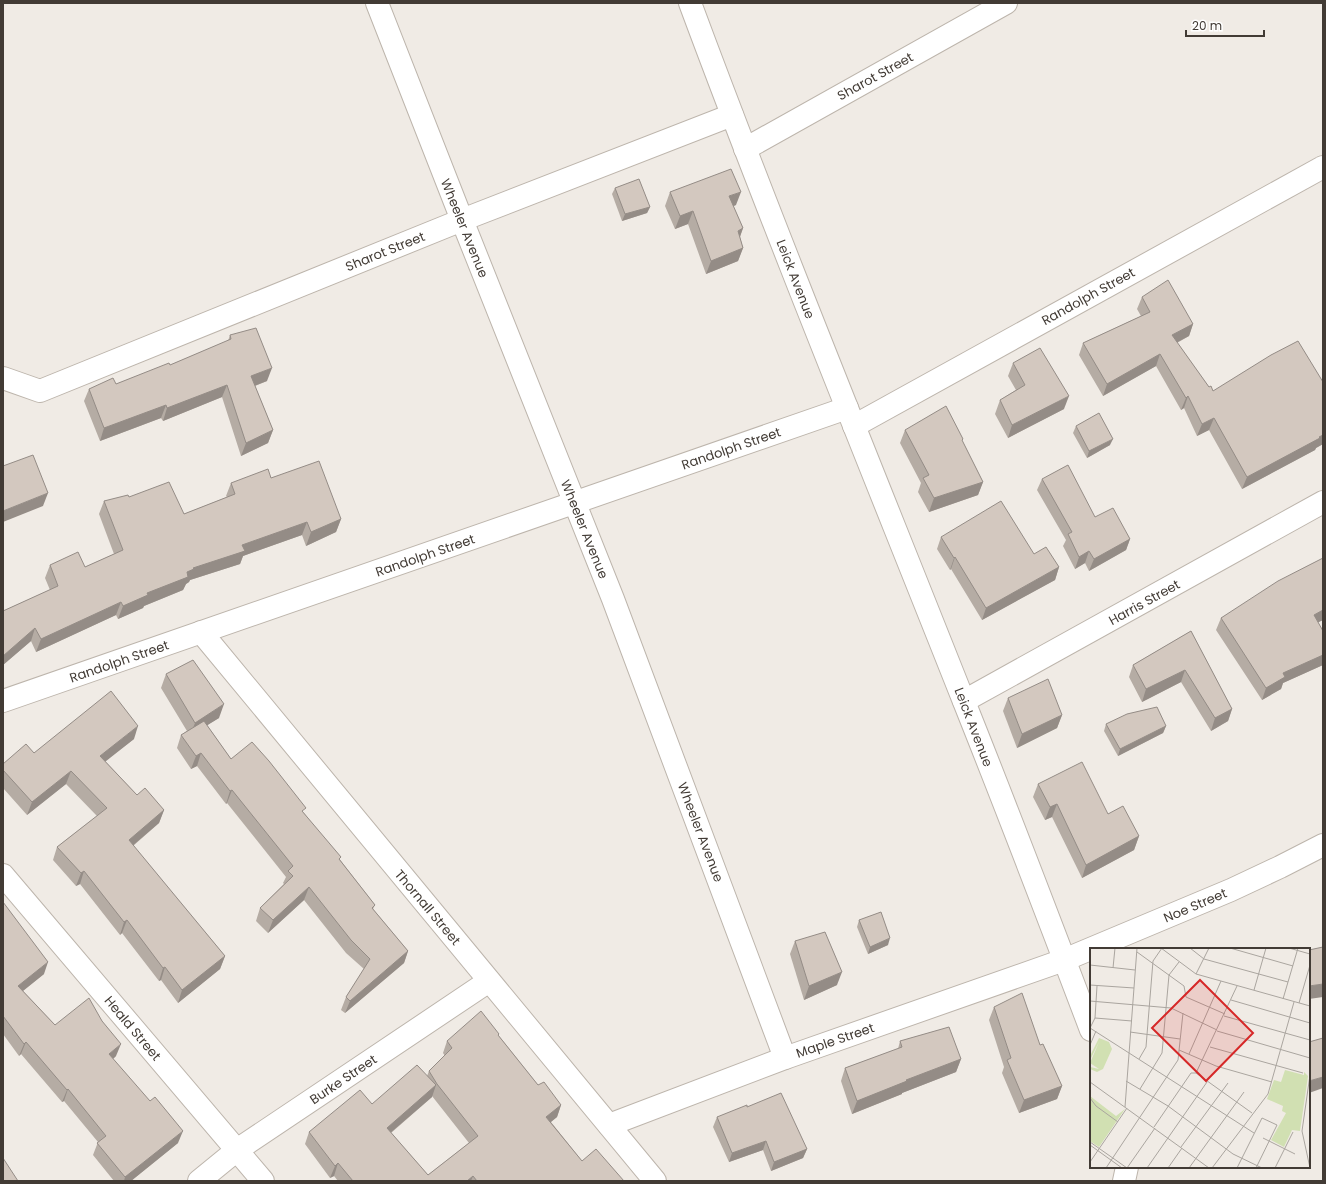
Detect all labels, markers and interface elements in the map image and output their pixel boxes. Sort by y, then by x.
scale bar [1186,12,1264,38]
text: 20 m [1192,17,1222,34]
street label: Sharot Street [834,48,917,105]
street label: Wheeler Avenue [436,176,493,281]
street label: Sharot Street [343,227,428,276]
street label: Leick Avenue [772,237,819,322]
street label: Randolph Street [1038,263,1139,330]
street label: Randolph Street [679,422,784,474]
street label: Wheeler Avenue [556,477,613,582]
street label: Randolph Street [373,529,478,581]
street label: Harris Street [1105,575,1184,630]
street label: Randolph Street [67,635,172,687]
street label: Leick Avenue [950,685,997,770]
street label: Wheeler Avenue [673,780,728,885]
street label: Thornall Street [390,865,465,949]
street label: Noe Street [1161,884,1230,927]
inset map [1090,948,1310,1168]
street label: Heald Street [100,992,166,1065]
street label: Maple Street [794,1018,877,1063]
street label: Burke Street [306,1050,381,1109]

